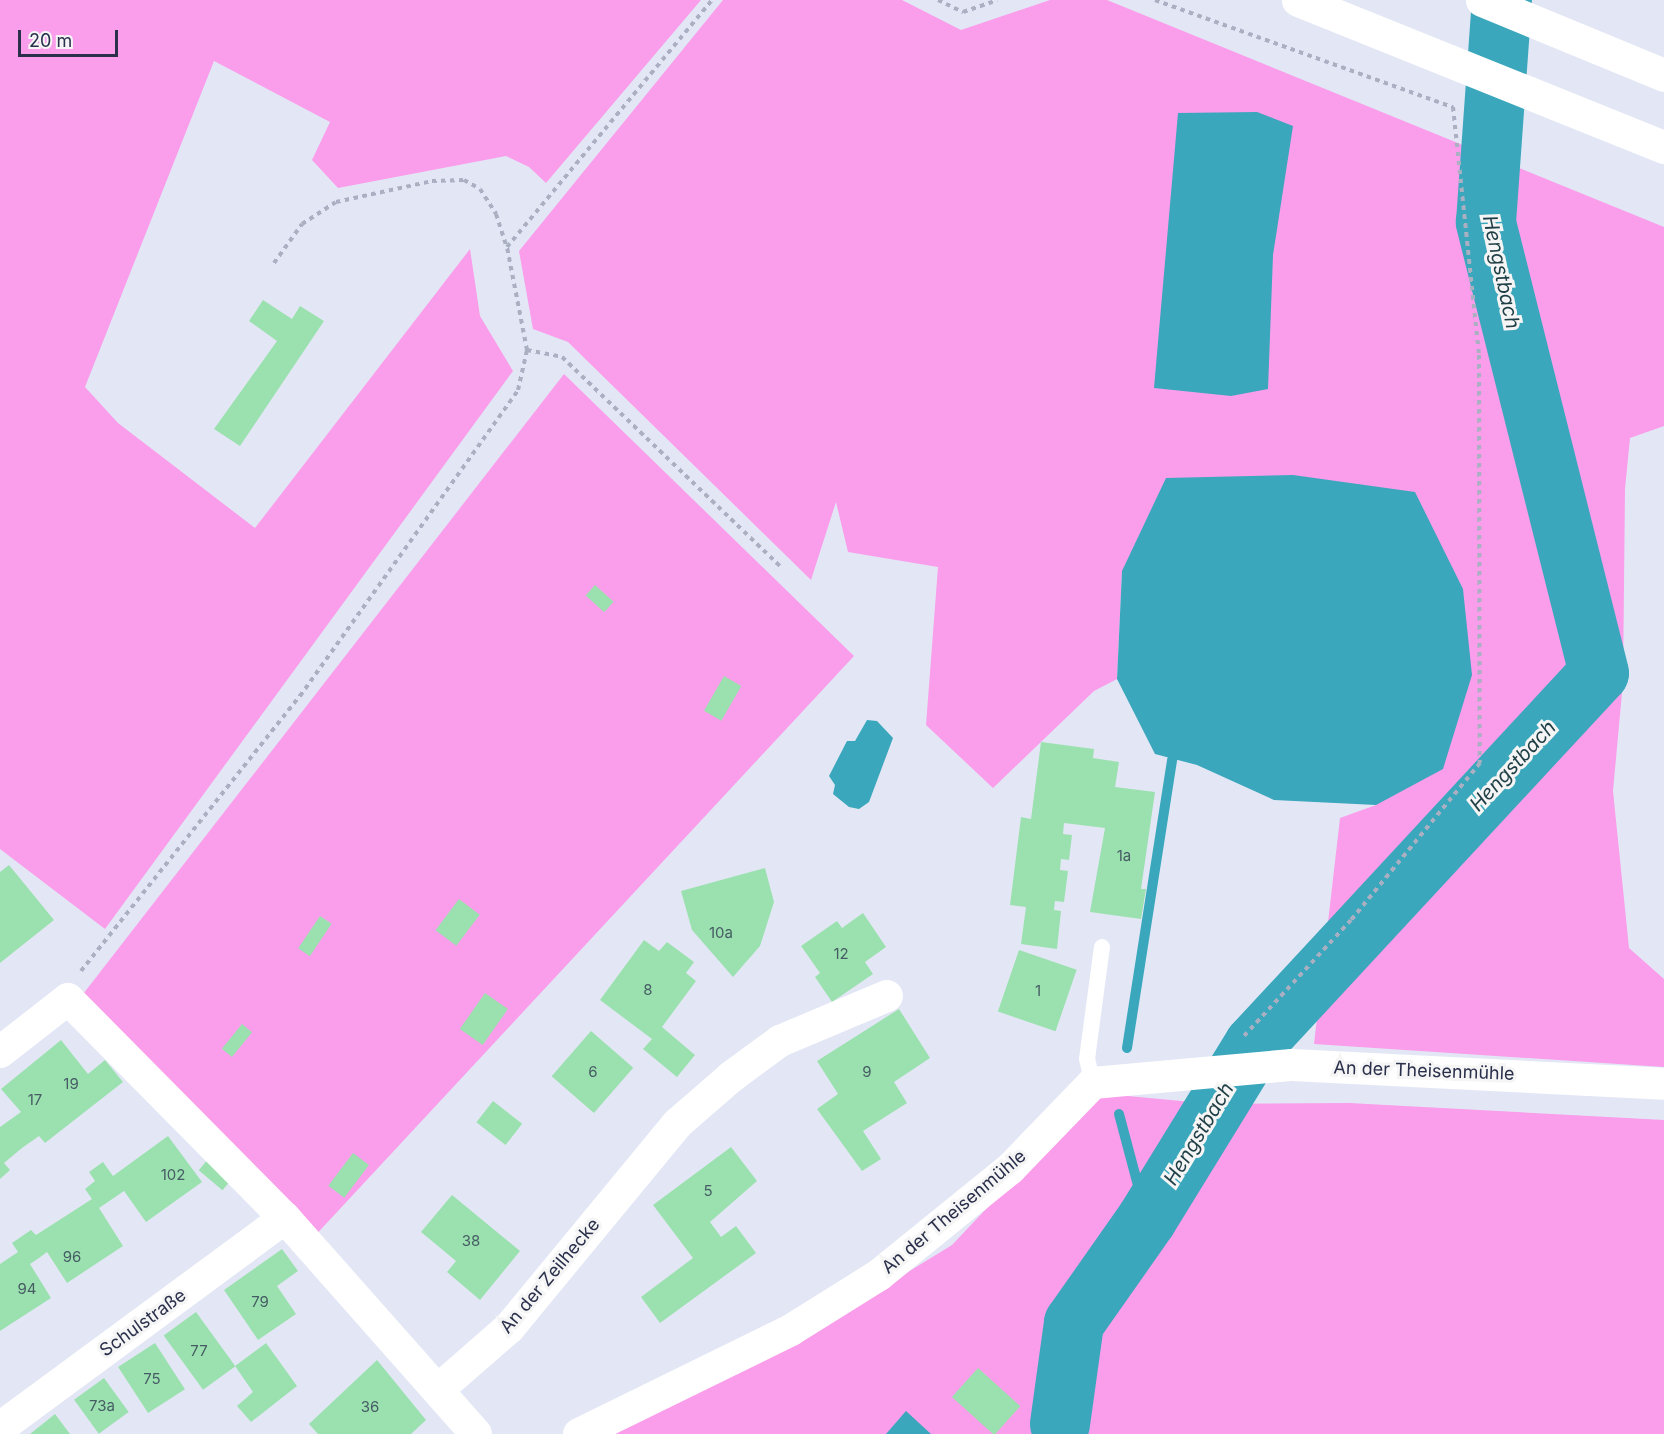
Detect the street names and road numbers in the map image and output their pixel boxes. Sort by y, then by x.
street label: An der Theisenmühle [1333,1057,1515,1085]
street label: An der Theisenmühle [878,1146,1030,1278]
street label: An der Zeilhecke [496,1214,604,1338]
street label: Schulstraße [96,1284,190,1362]

